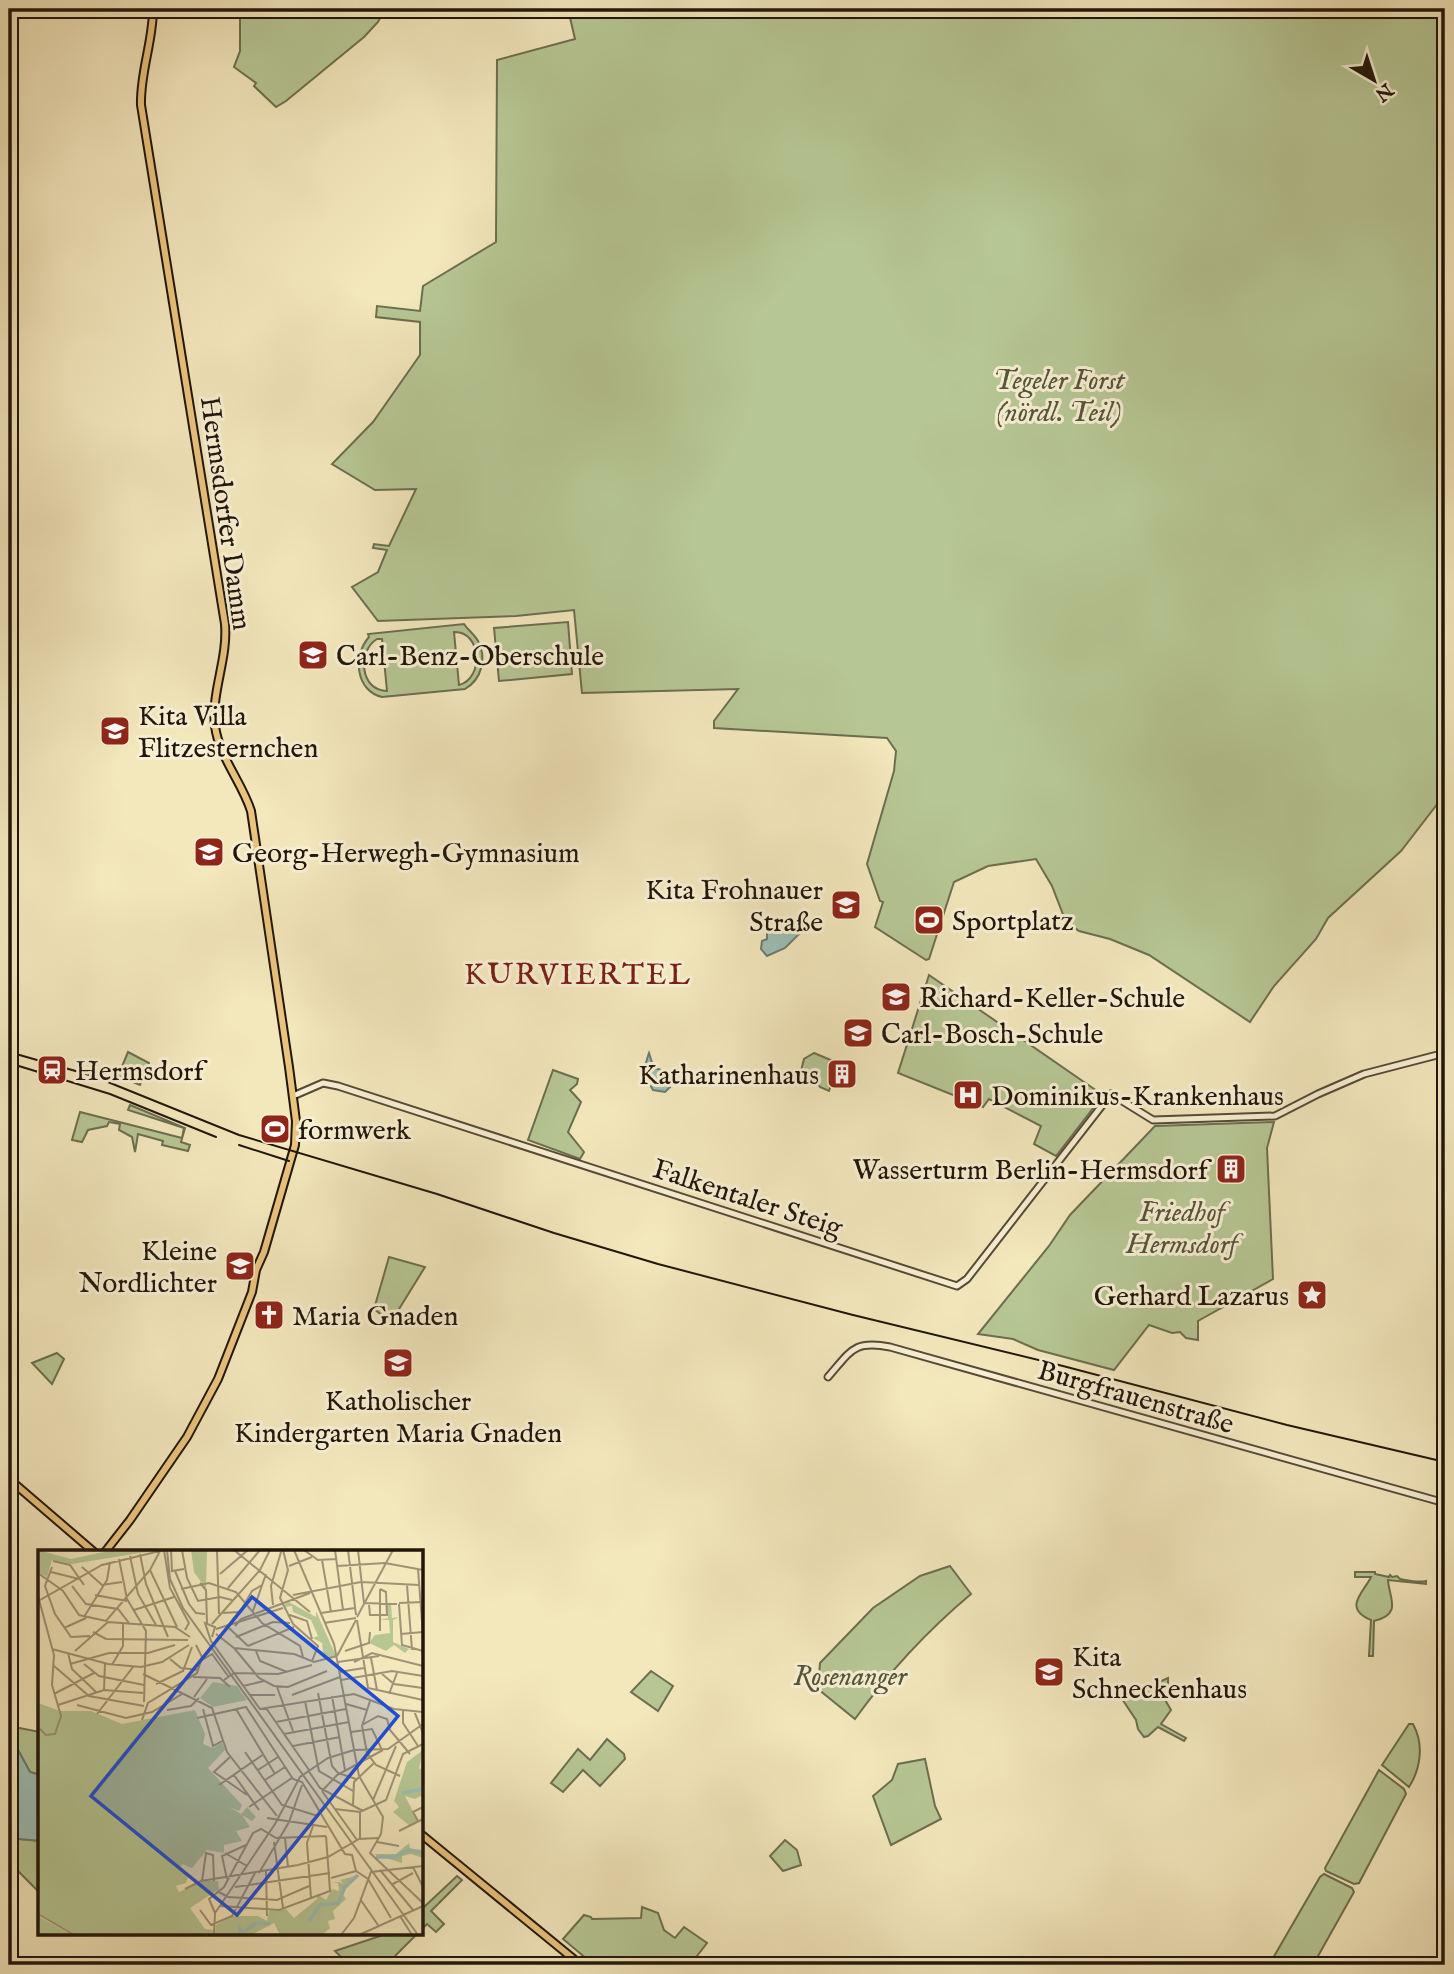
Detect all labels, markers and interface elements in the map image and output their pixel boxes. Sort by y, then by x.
north arrow [1338,46,1408,116]
text: N [1369,77,1398,107]
park label: Tegeler Forst (nördl. Teil) [993,364,1126,431]
street label: Hermsdorfer Damm [191,394,258,632]
school or university icon: Carl-Benz-Oberschule [296,638,330,672]
place label: Carl-Benz-Oberschule [336,640,604,675]
place label: Kita Villa Flitzesternchen [138,700,318,767]
school or university icon: Kita Villa Flitzesternchen [98,714,132,748]
school or university icon: Georg-Herwegh-Gymnasium [192,835,226,869]
place label: Georg-Herwegh-Gymnasium [232,837,580,872]
place label: Kita Frohnauer Straße [645,874,823,941]
school or university icon: Kita Frohnauer Straße [829,888,863,922]
sports icon: Sportplatz [912,903,946,937]
place label: Sportplatz [952,905,1074,940]
district label: KURVIERTEL [464,957,692,995]
school or university icon: Richard-Keller-Schule [879,980,913,1014]
place label: Richard-Keller-Schule [919,982,1185,1017]
school or university icon: Carl-Bosch-Schule [841,1016,875,1050]
place label: Carl-Bosch-Schule [881,1018,1104,1053]
station icon: Hermsdorf [35,1053,69,1087]
place label: Hermsdorf [75,1055,208,1090]
building icon: Katharinenhaus [825,1057,859,1091]
place label: Katharinenhaus [638,1059,819,1094]
hospital icon: Dominikus-Krankenhaus [951,1078,985,1112]
place label: Dominikus-Krankenhaus [991,1080,1284,1115]
sports icon: formwerk [258,1112,292,1146]
place label: formwerk [298,1114,412,1149]
street label: Falkentaler Steig [648,1152,847,1247]
building icon: Wasserturm Berlin-Hermsdorf [1214,1152,1248,1186]
place label: Wasserturm Berlin-Hermsdorf [853,1154,1213,1189]
park label: Friedhof Hermsdorf [1125,1196,1244,1263]
place label: Kleine Nordlichter [79,1235,217,1302]
school or university icon: Kleine Nordlichter [223,1249,257,1283]
place icon: Gerhard Lazarus [1295,1278,1329,1312]
place label: Gerhard Lazarus [1094,1280,1289,1315]
church icon: Maria Gnaden [252,1298,286,1332]
place label: Maria Gnaden [292,1300,458,1335]
school or university icon: Katholischer Kindergarten Maria Gnaden [381,1346,415,1380]
street label: Burgfrauenstraße [1033,1354,1238,1443]
place label: Katholischer Kindergarten Maria Gnaden [234,1385,562,1452]
inset map [38,1550,424,1936]
place label: Kita Schneckenhaus [1072,1641,1247,1708]
school or university icon: Kita Schneckenhaus [1032,1655,1066,1689]
park label: Rosenanger [793,1660,908,1695]

